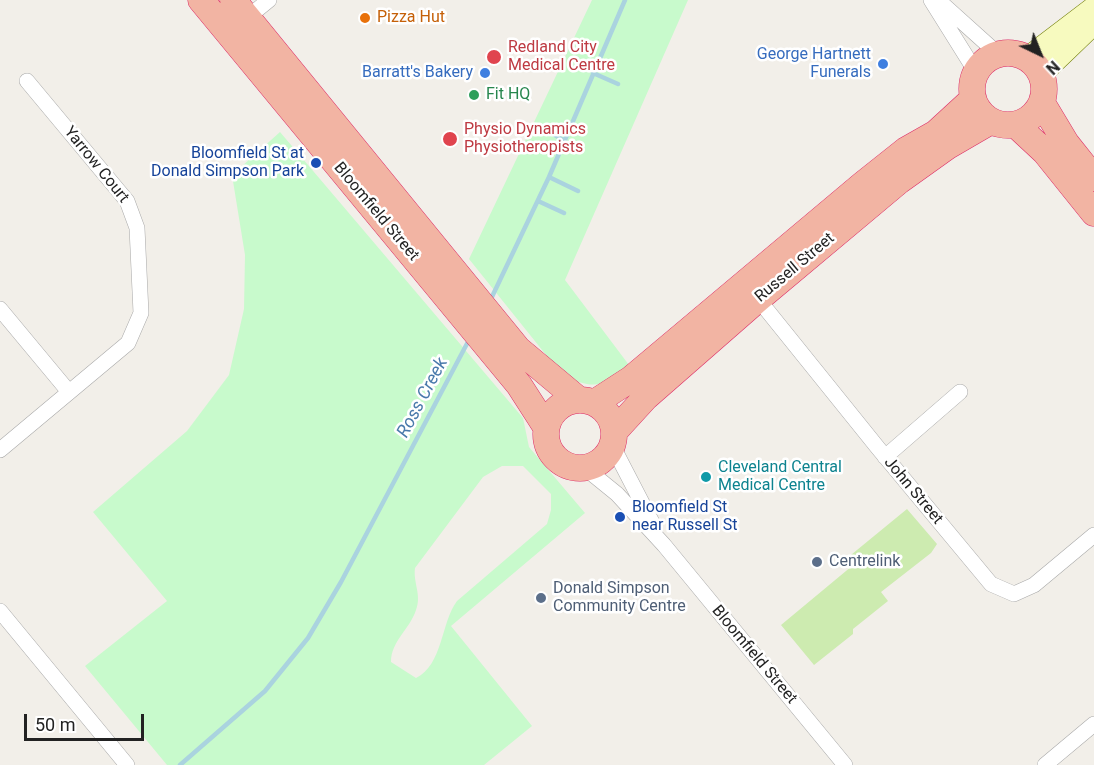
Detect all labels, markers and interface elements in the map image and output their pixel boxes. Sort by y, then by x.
place label: Pizza Hut [377,8,445,28]
marker: Pizza Hut [358,11,372,25]
north arrow [1010,24,1070,84]
place label: Redland City Medical Centre [508,38,615,76]
place label: George Hartnett Funerals [757,45,871,83]
marker: Redland City Medical Centre [485,48,503,66]
marker: George Hartnett Funerals [876,57,890,71]
text: N [1042,57,1063,78]
place label: Barratt's Bakery [362,63,473,83]
marker: Barratt's Bakery [478,66,492,80]
place label: Fit HQ [486,85,530,105]
marker: Fit HQ [467,88,481,102]
place label: Physio Dynamics Physiotheropists [464,120,586,158]
street label: Yarrow Court [59,123,133,207]
marker: Physio Dynamics Physiotheropists [441,130,459,148]
place label: Bloomfield St at Donald Simpson Park [151,144,304,182]
marker: Bloomfield St at Donald Simpson Park [309,156,323,170]
street label: Bloomfield Street [329,159,423,265]
street label: Russell Street [751,229,839,307]
water label: Ross Creek [393,354,453,442]
street label: John Street [879,454,947,528]
place label: Cleveland Central Medical Centre [718,458,842,496]
marker: Cleveland Central Medical Centre [699,470,713,484]
place label: Bloomfield St near Russell St [632,498,738,536]
marker: Bloomfield St near Russell St [613,510,627,524]
place label: Centrelink [829,552,900,572]
marker: Centrelink [810,555,824,569]
place label: Donald Simpson Community Centre [553,579,686,617]
marker: Donald Simpson Community Centre [534,591,548,605]
street label: Bloomfield Street [707,602,801,708]
scale bar [27,702,147,740]
text: 50 m [35,714,75,735]

